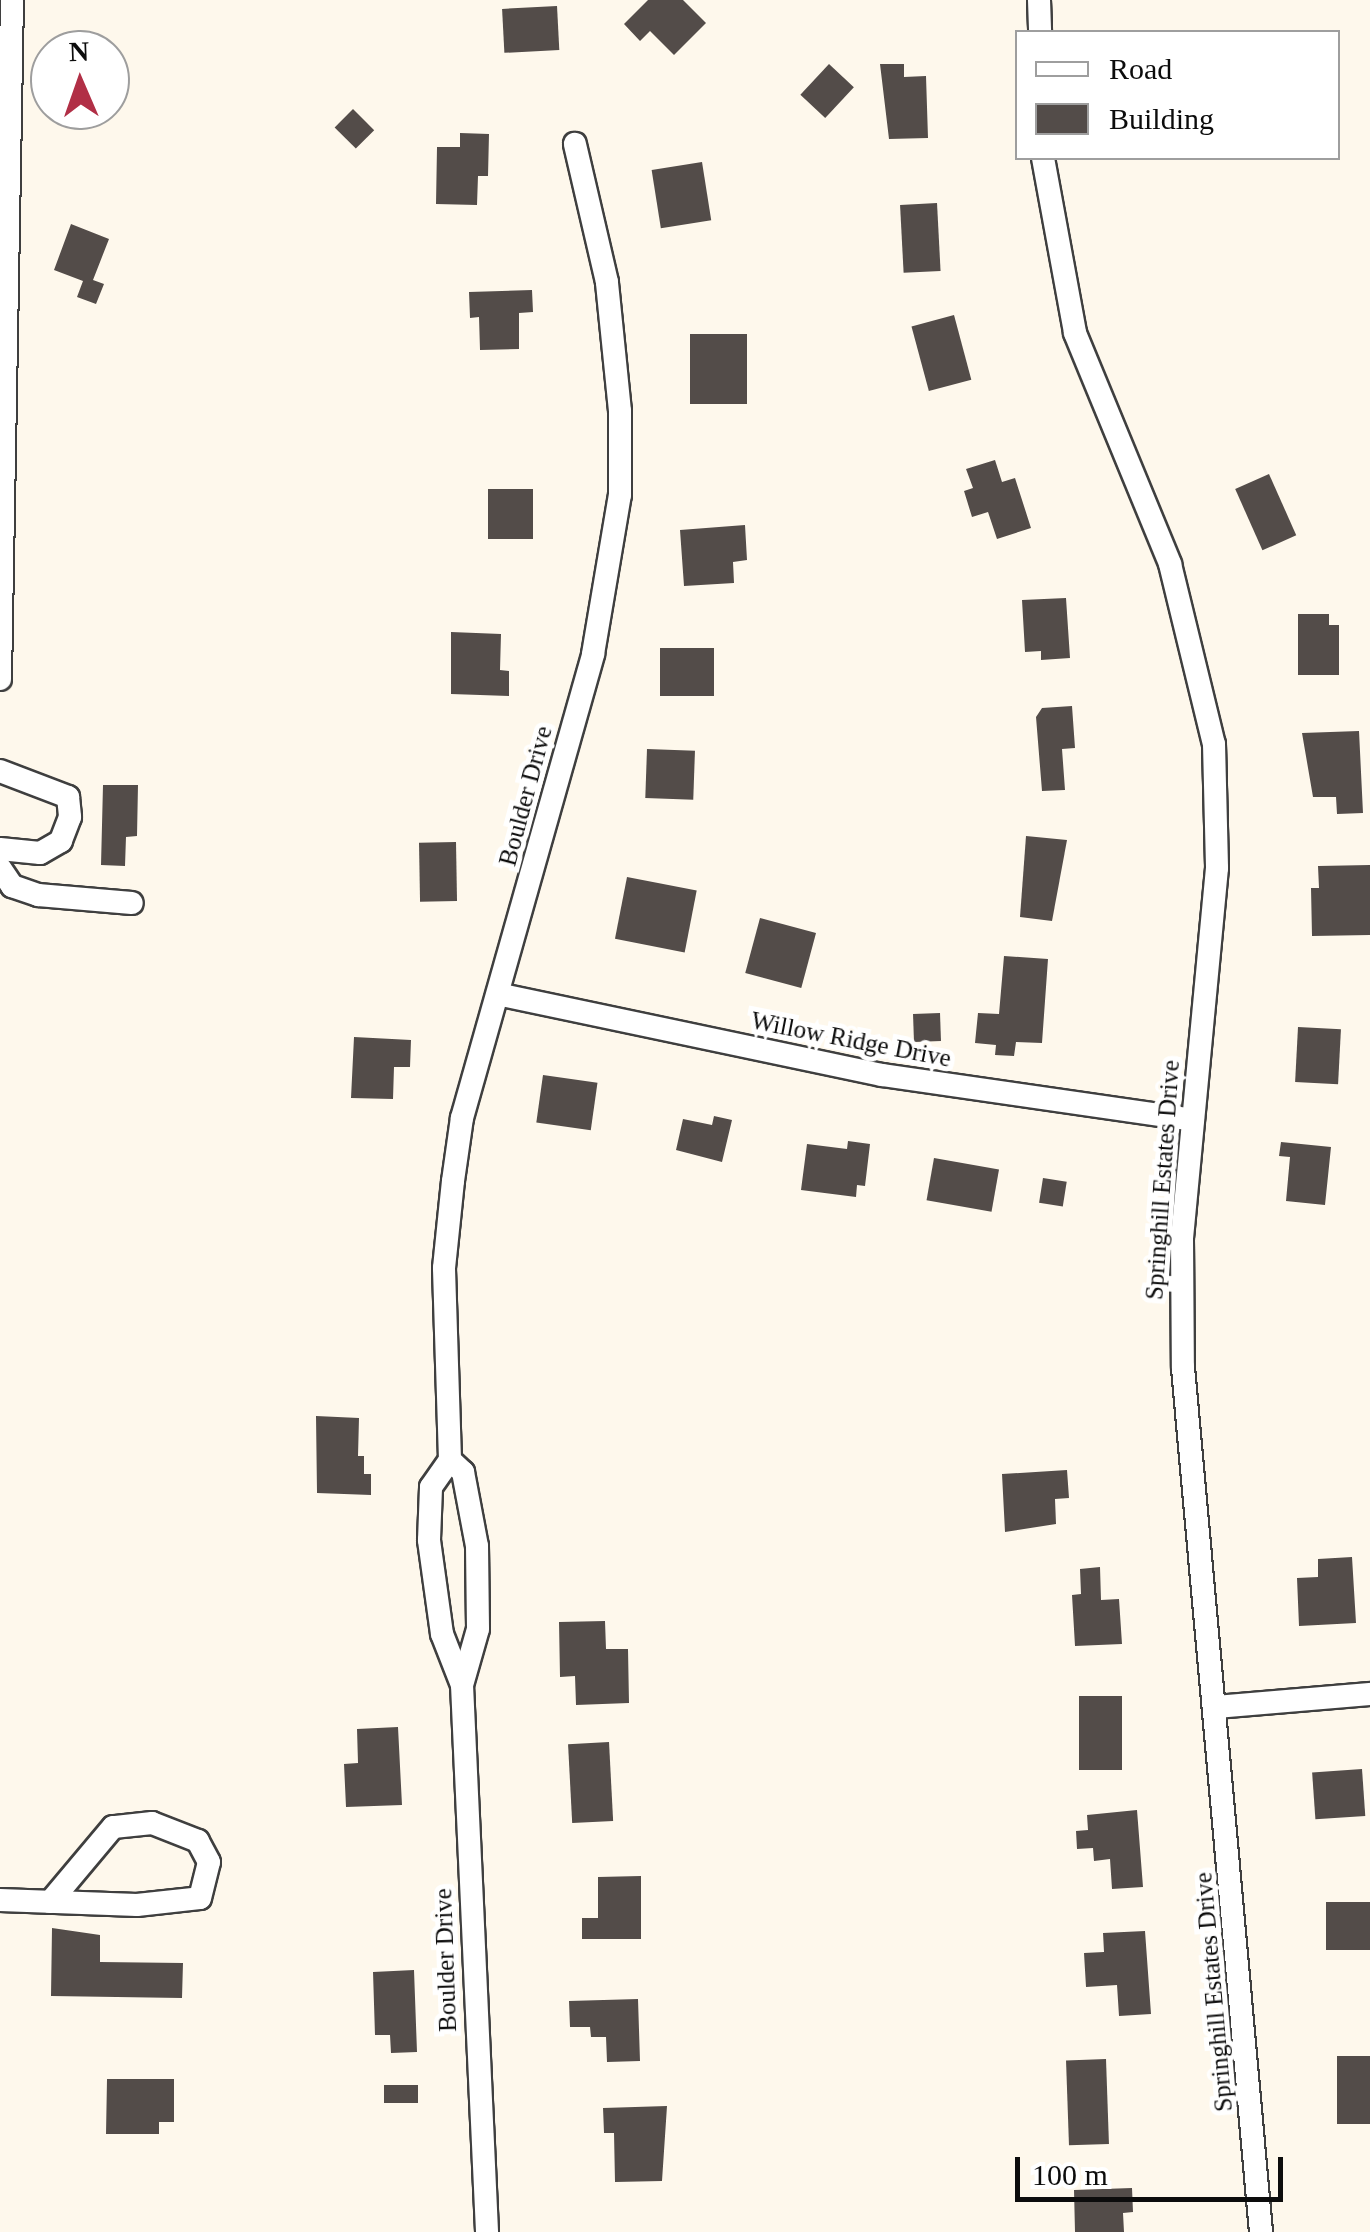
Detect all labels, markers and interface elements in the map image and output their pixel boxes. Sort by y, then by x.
north arrow [30,30,130,130]
legend [1015,30,1340,160]
text: N [68,36,90,67]
text: Road [1109,52,1172,85]
text: Building [1109,102,1214,135]
street label: Boulder Drive [493,723,559,869]
street label: Willow Ridge Drive [748,1006,954,1074]
street label: Springhill Estates Drive [1140,1059,1186,1301]
street label: Springhill Estates Drive [1189,1871,1239,2113]
street label: Boulder Drive [429,1888,463,2032]
scale bar [1020,2137,1288,2199]
text: 100 m [1032,2158,1108,2191]

